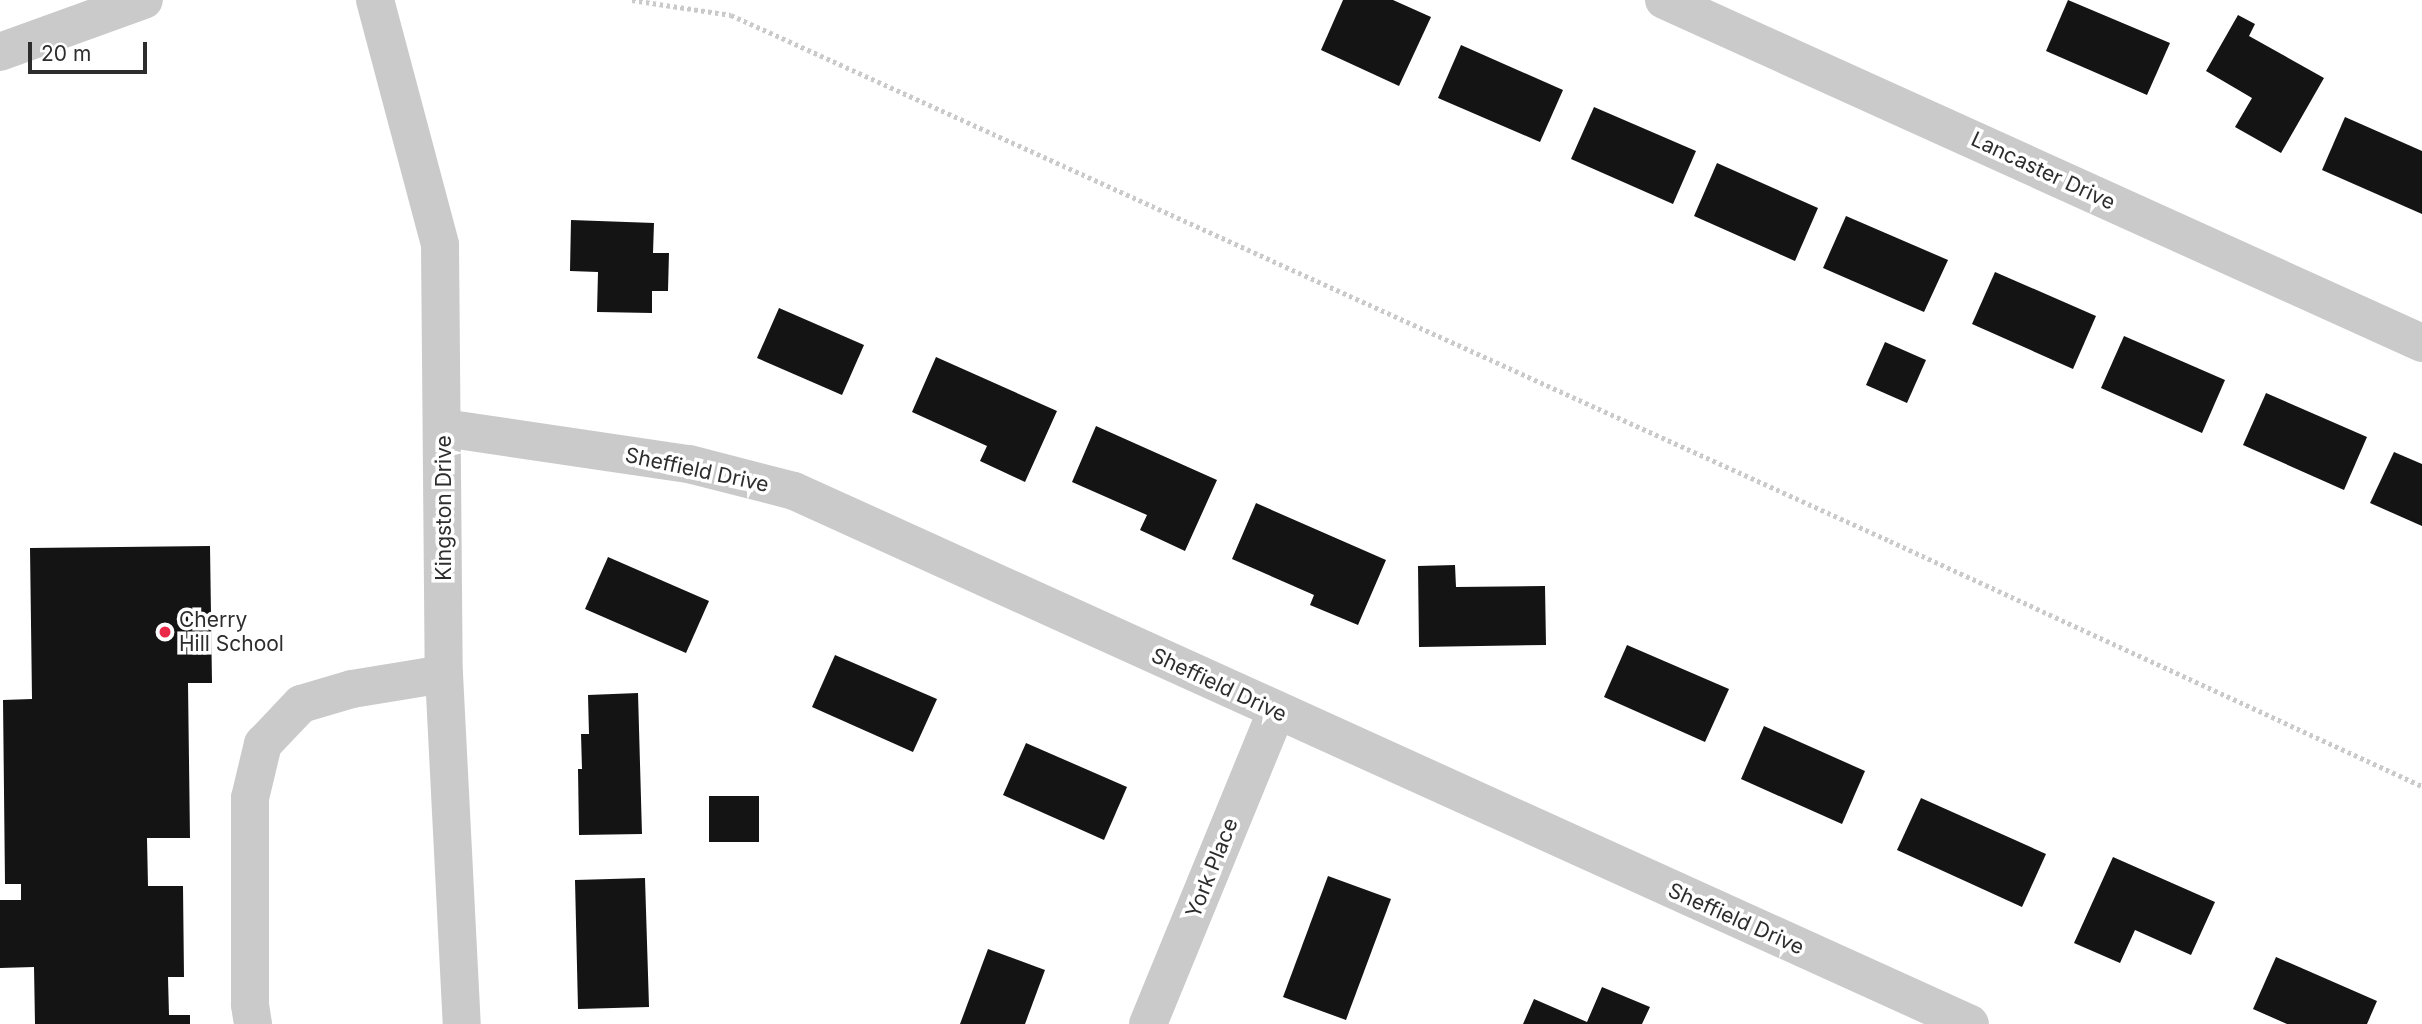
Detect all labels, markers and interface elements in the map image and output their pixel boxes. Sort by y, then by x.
scale bar [32,28,150,72]
text: 20 m [41,41,91,66]
street label: Lancaster Drive [1967,127,2119,215]
street label: Kingston Drive [431,435,457,581]
street label: Sheffield Drive [623,442,771,498]
place label: Cherry Hill School [179,607,284,657]
marker: Cherry Hill School [157,624,173,640]
street label: Sheffield Drive [1147,643,1291,727]
street label: York Place [1181,814,1243,922]
street label: Sheffield Drive [1664,878,1808,960]

